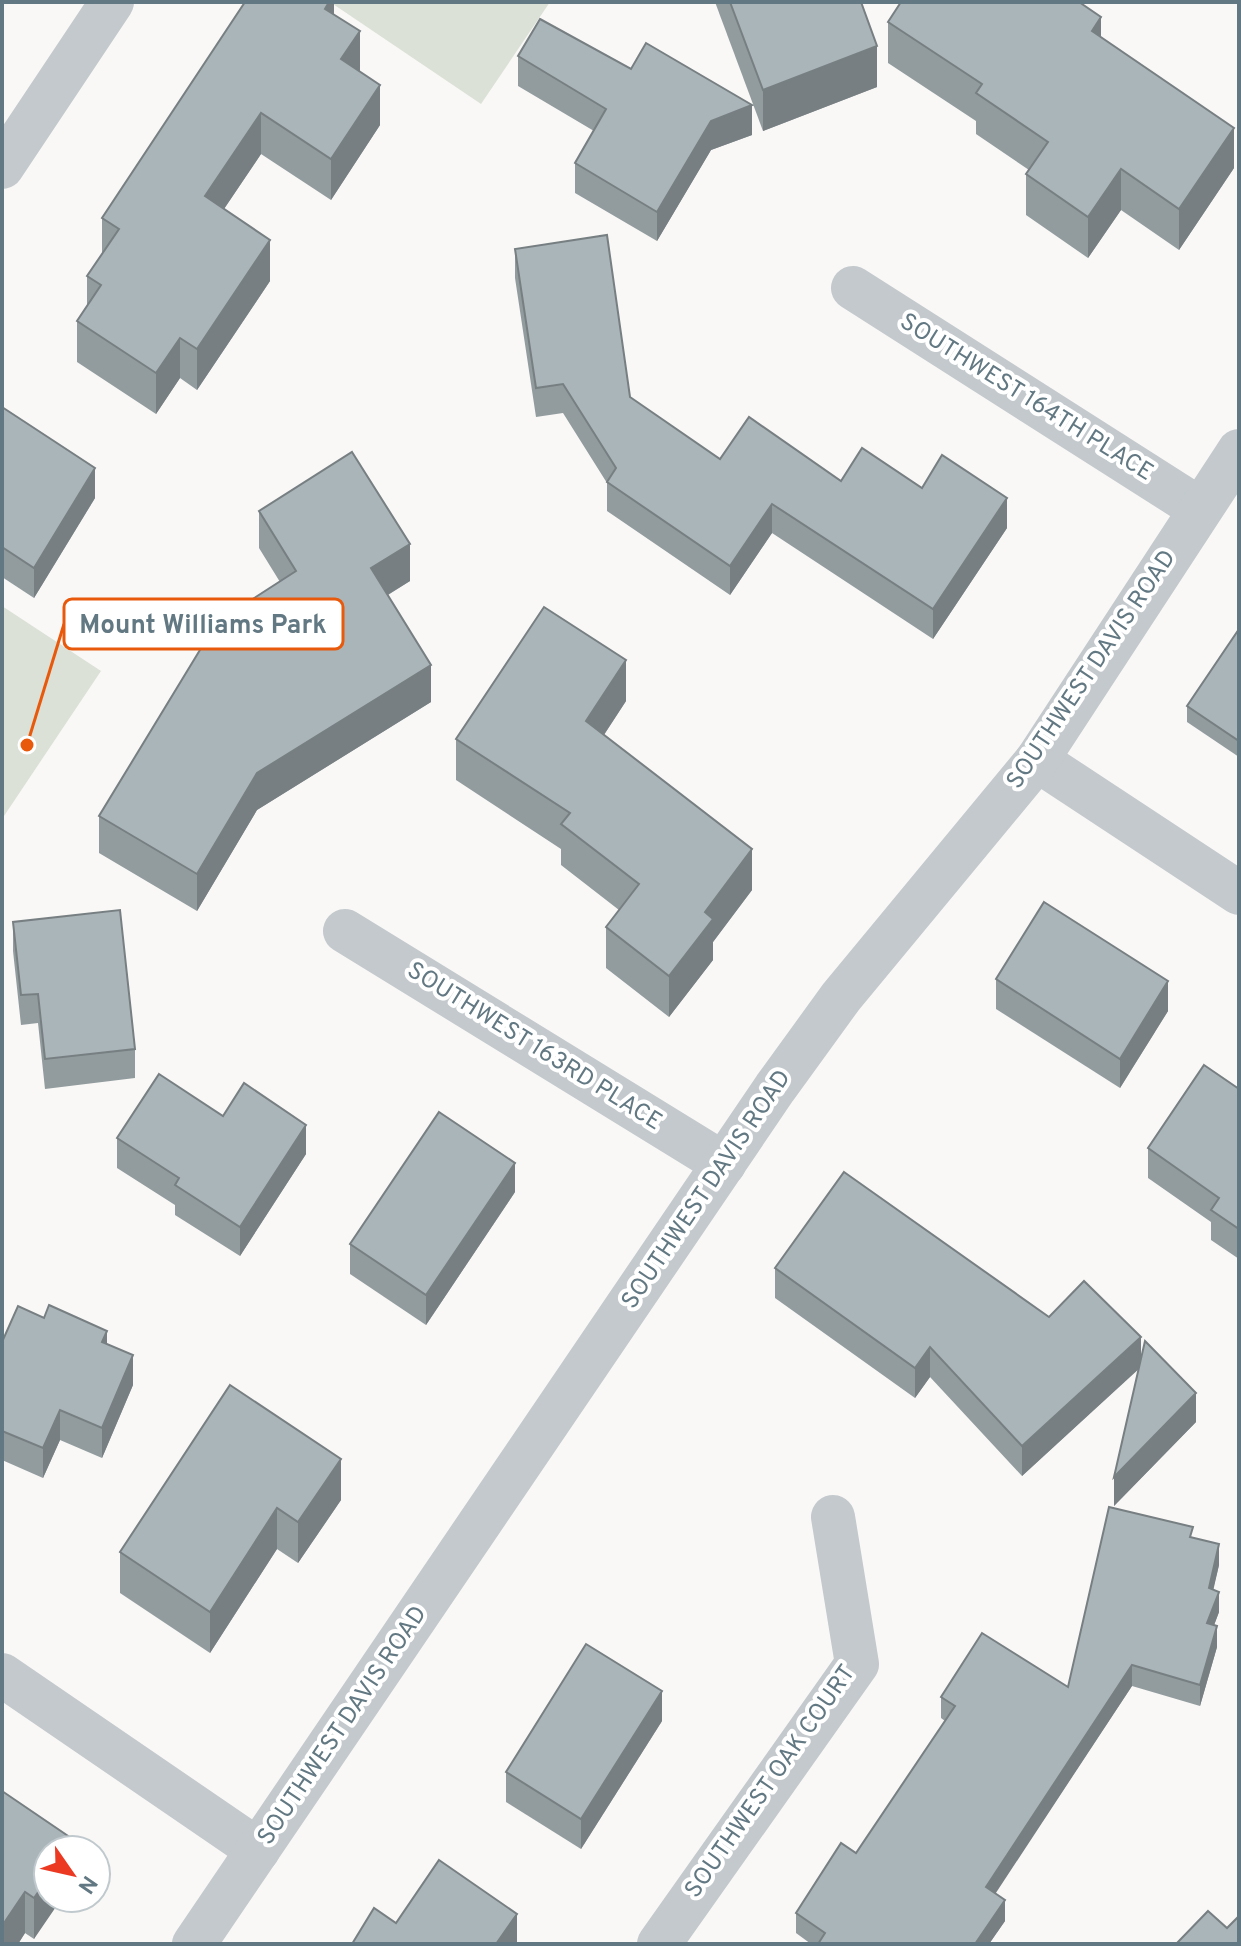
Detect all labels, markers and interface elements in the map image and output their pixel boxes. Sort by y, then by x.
street label: SOUTHWEST 164TH PLACE [894,308,1158,488]
street label: SOUTHWEST DAVIS ROAD [1001,545,1183,795]
callout: Mount Williams Park [64,599,343,649]
text: Mount Williams Park [79,610,327,643]
street label: SOUTHWEST 163RD PLACE [401,956,667,1138]
street label: SOUTHWEST DAVIS ROAD [616,1065,798,1315]
street label: SOUTHWEST DAVIS ROAD [252,1601,434,1851]
street label: SOUTHWEST OAK COURT [679,1660,863,1904]
north arrow [32,1834,112,1914]
text: N [71,1870,102,1898]

